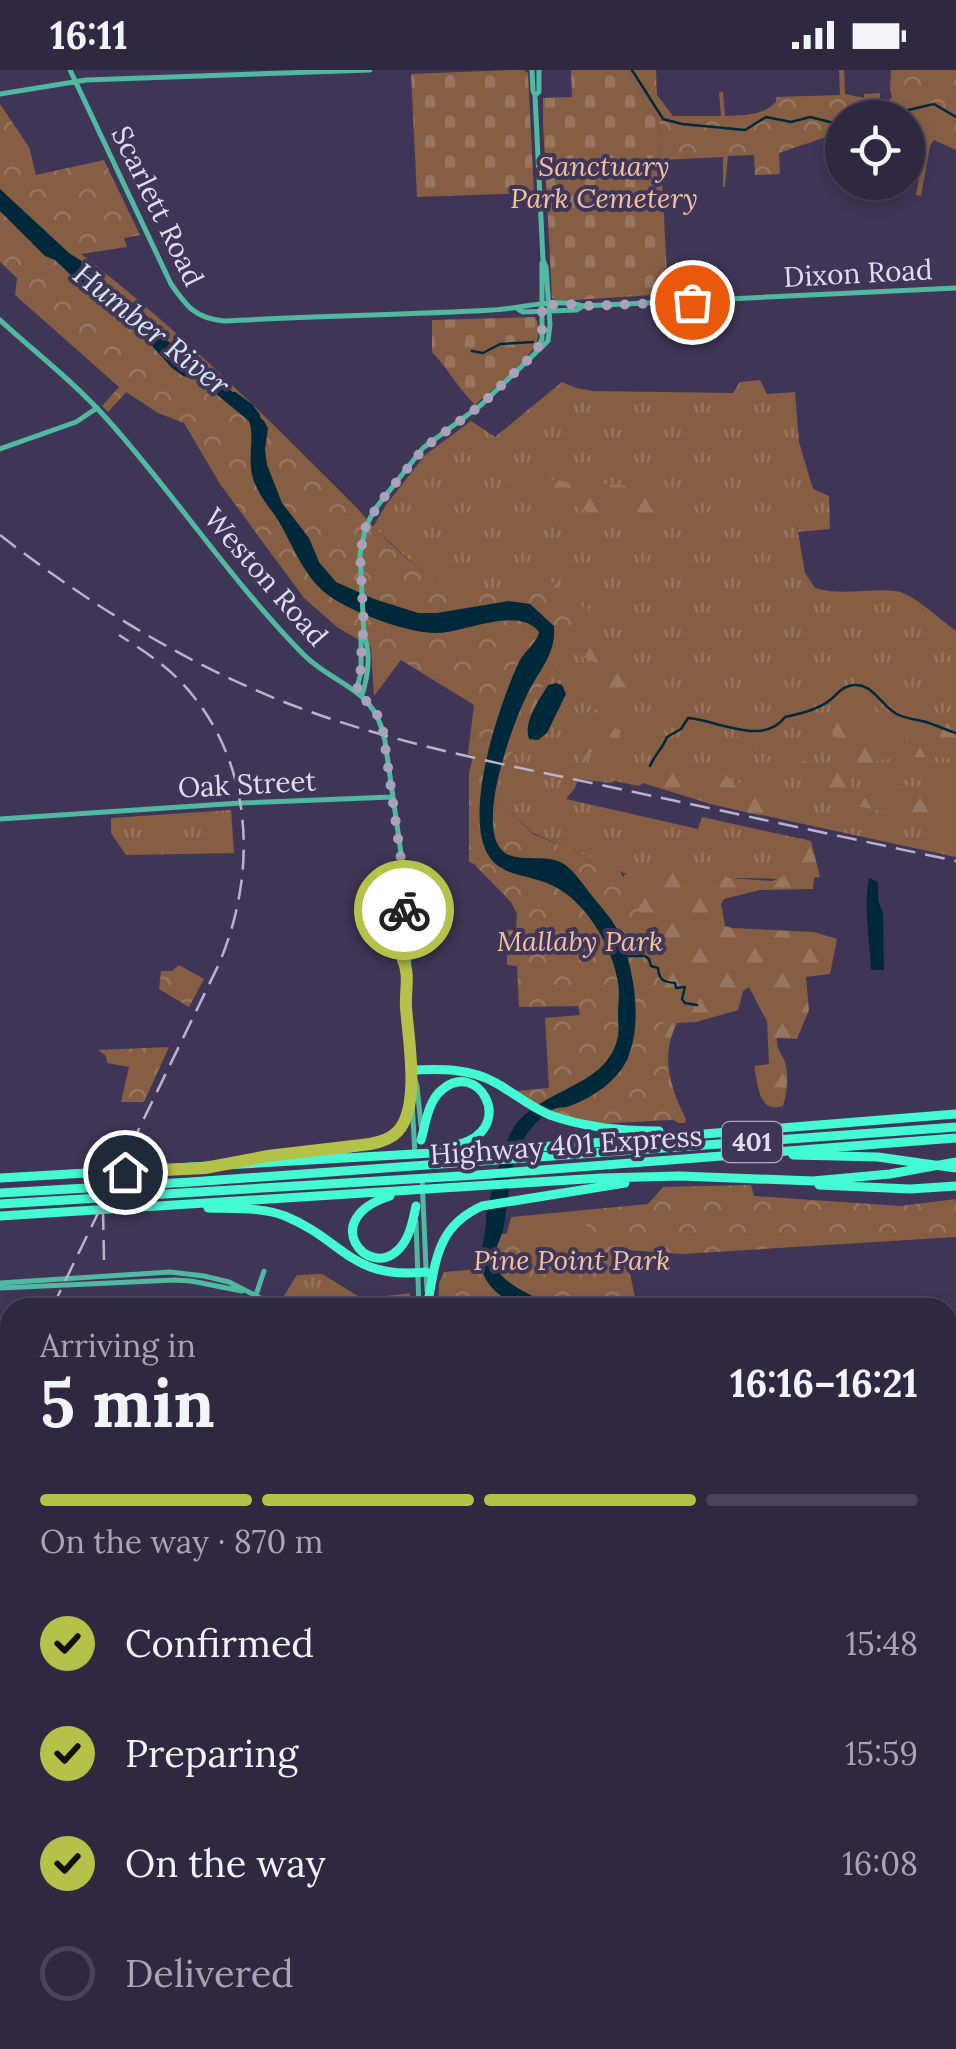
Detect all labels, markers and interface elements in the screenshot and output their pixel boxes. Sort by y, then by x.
text: 16:11 [50,11,128,59]
map controls [825,100,925,200]
button: locate [825,100,925,200]
street label: Scarlett Road [104,120,212,292]
park label: Sanctuary Park Cemetery [510,148,698,216]
street label: Dixon Road [783,251,933,295]
water label: Humber River [66,254,238,404]
pin [650,260,735,345]
icon: bag [665,275,720,330]
street label: Weston Road [196,500,336,654]
street label: Oak Street [177,762,317,806]
courier [354,860,454,960]
icon: bike [377,883,432,938]
park label: Mallaby Park [497,923,663,959]
street label: Highway 401 Express [429,1118,703,1172]
road number: 401 [722,1122,782,1162]
pin [83,1130,168,1215]
icon: home [98,1145,153,1200]
park label: Pine Point Park [473,1242,671,1278]
text: Arriving in [40,1325,196,1366]
text: 16:16–16:21 [730,1359,918,1407]
text: 5 min [40,1362,215,1445]
text: On the way · 870 m [40,1521,323,1562]
icon: check [40,1616,95,1671]
text: Confirmed [125,1619,314,1667]
text: 15:48 [846,1623,918,1664]
icon: check [40,1726,95,1781]
text: Preparing [125,1729,298,1777]
text: 15:59 [845,1733,918,1774]
icon: check [40,1836,95,1891]
text: On the way [125,1839,326,1887]
text: 16:08 [842,1843,918,1884]
text: Delivered [125,1949,294,1997]

